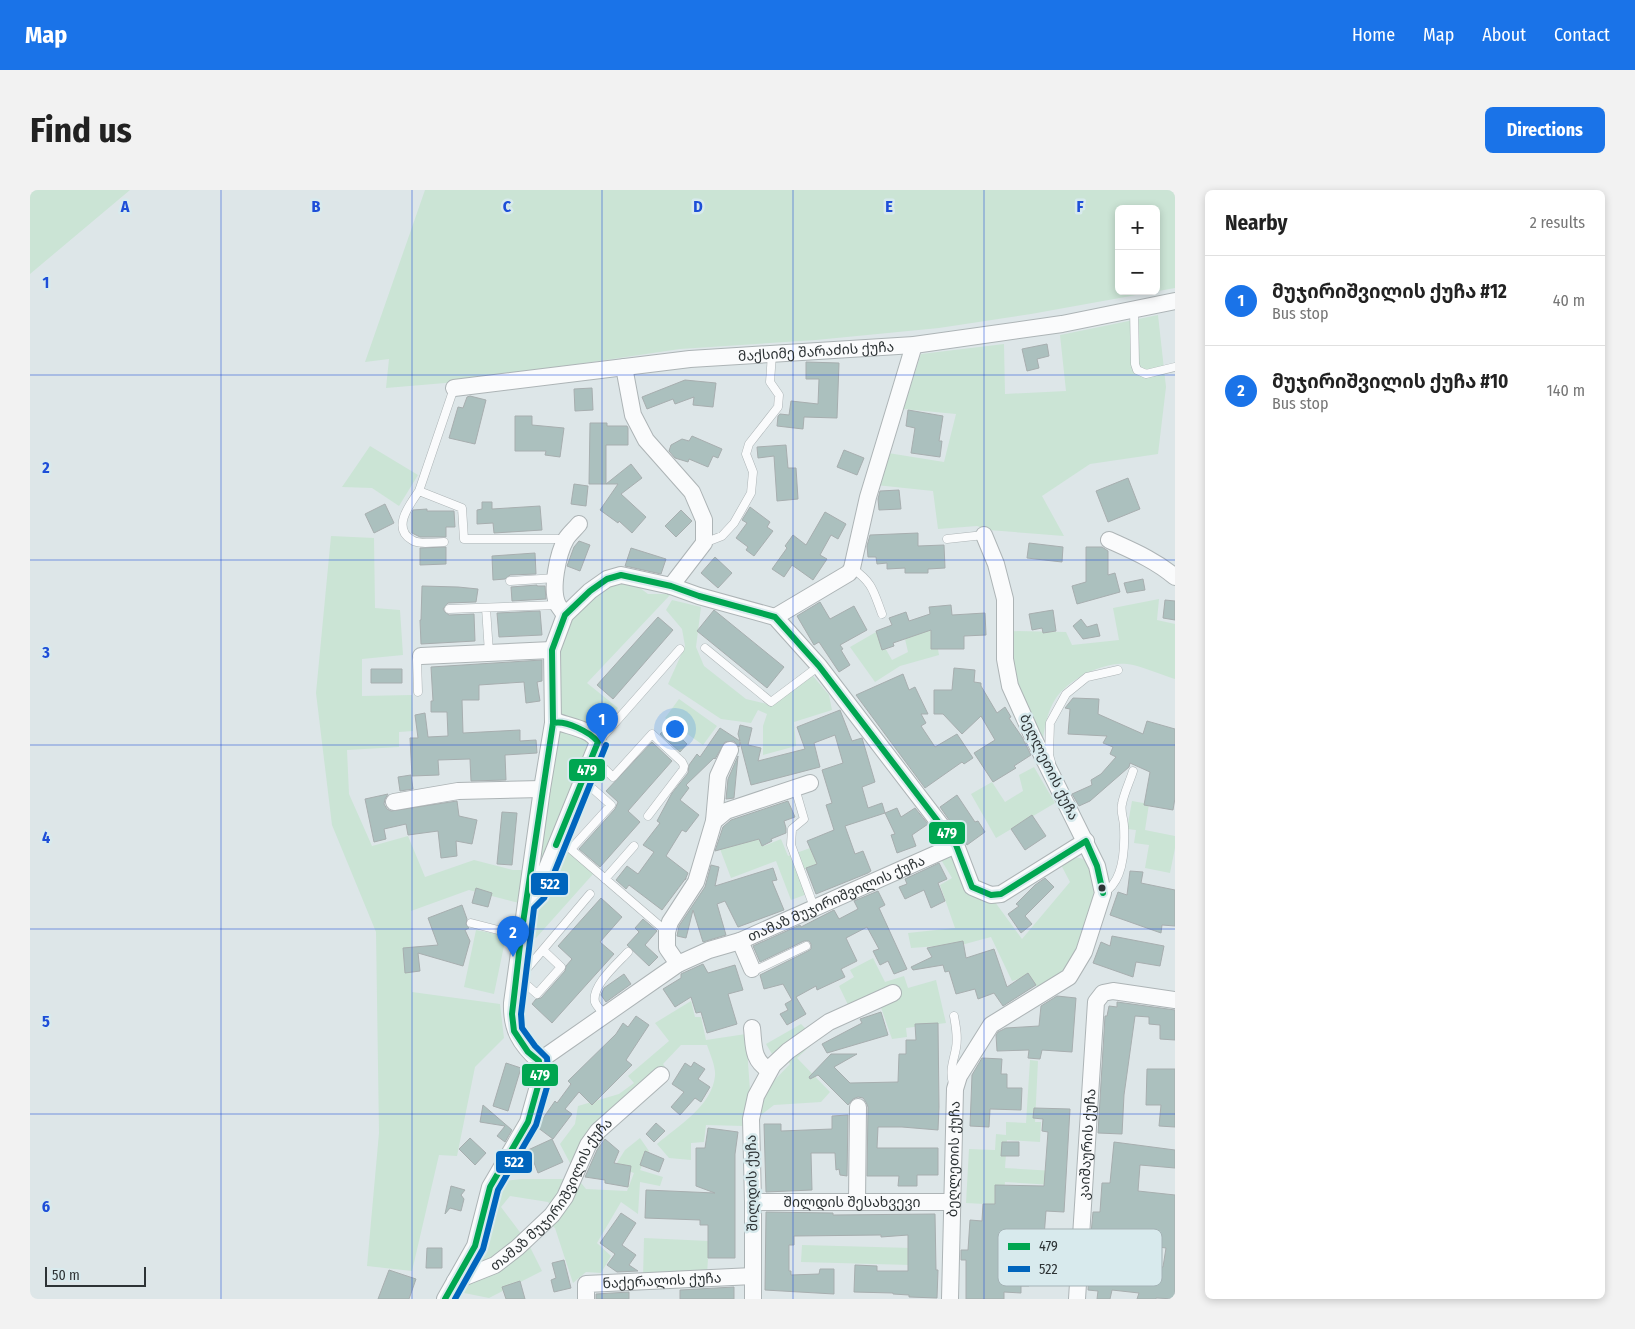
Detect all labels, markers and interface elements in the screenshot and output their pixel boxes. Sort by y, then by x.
text: Map [25,21,67,49]
text: Home [1352,24,1395,46]
text: Map [1423,24,1454,46]
text: About [1482,24,1526,46]
text: Contact [1554,24,1610,46]
button: Directions [1485,107,1605,153]
text: Find us [30,109,132,151]
text: A [120,197,130,216]
text: B [312,197,321,216]
text: C [503,197,512,216]
text: D [693,197,703,216]
text: E [885,197,893,216]
text: F [1076,197,1084,216]
map controls [1115,205,1160,295]
button: + [1115,205,1160,250]
text: Nearby [1225,210,1287,236]
text: 2 results [1530,213,1585,232]
button: − [1115,250,1160,295]
text: 1 [43,273,49,292]
text: მუჯირიშვილის ქუჩა #12 [1272,280,1507,303]
text: 1 [1238,291,1244,310]
text: 40 m [1553,291,1585,310]
text: Bus stop [1272,304,1328,323]
street label: მაქსიმე შარაძის ქუჩა [737,338,895,364]
text: მუჯირიშვილის ქუჩა #10 [1272,370,1508,393]
text: 2 [1237,381,1245,400]
text: 140 m [1547,381,1585,400]
text: Bus stop [1272,394,1328,413]
text: 2 [41,458,50,477]
text: 3 [41,643,50,662]
pin: 1 [586,703,618,744]
street label: ბეღლეთის ქუჩა [1016,711,1082,823]
your location [662,716,688,742]
line badge: 479 [568,758,606,782]
text: 479 [577,762,597,779]
line badge: 479 [928,821,966,845]
text: 479 [937,825,957,842]
text: 4 [42,828,50,847]
street label: თამაზ მუჯირიშვილის ქუჩა [745,851,927,945]
line badge: 522 [530,872,569,896]
text: 522 [540,876,560,893]
unlabelled marker [1097,883,1107,893]
pin: 2 [497,916,529,957]
text: 5 [42,1012,50,1031]
line badge: 479 [521,1063,559,1087]
text: 479 [530,1067,550,1084]
street label: კაიშაურის ქუჩა [1075,1088,1099,1201]
street label: ბეღლეთის ქუჩა [943,1101,963,1217]
street label: თამაზ მუჯირიშვილის ქუჩა [486,1114,615,1274]
street label: შილდის ქუჩა [743,1135,761,1231]
line badge: 522 [495,1150,533,1174]
text: 522 [504,1154,524,1171]
street label: შილდის შესახვევი [783,1194,921,1211]
text: 6 [42,1197,50,1216]
legend [998,1229,1162,1286]
text: 479 [1039,1238,1058,1255]
text: 522 [1039,1261,1058,1278]
scale bar [45,1264,146,1287]
text: 50 m [52,1267,80,1284]
street label: ნაქერალის ქუჩა [602,1269,722,1292]

